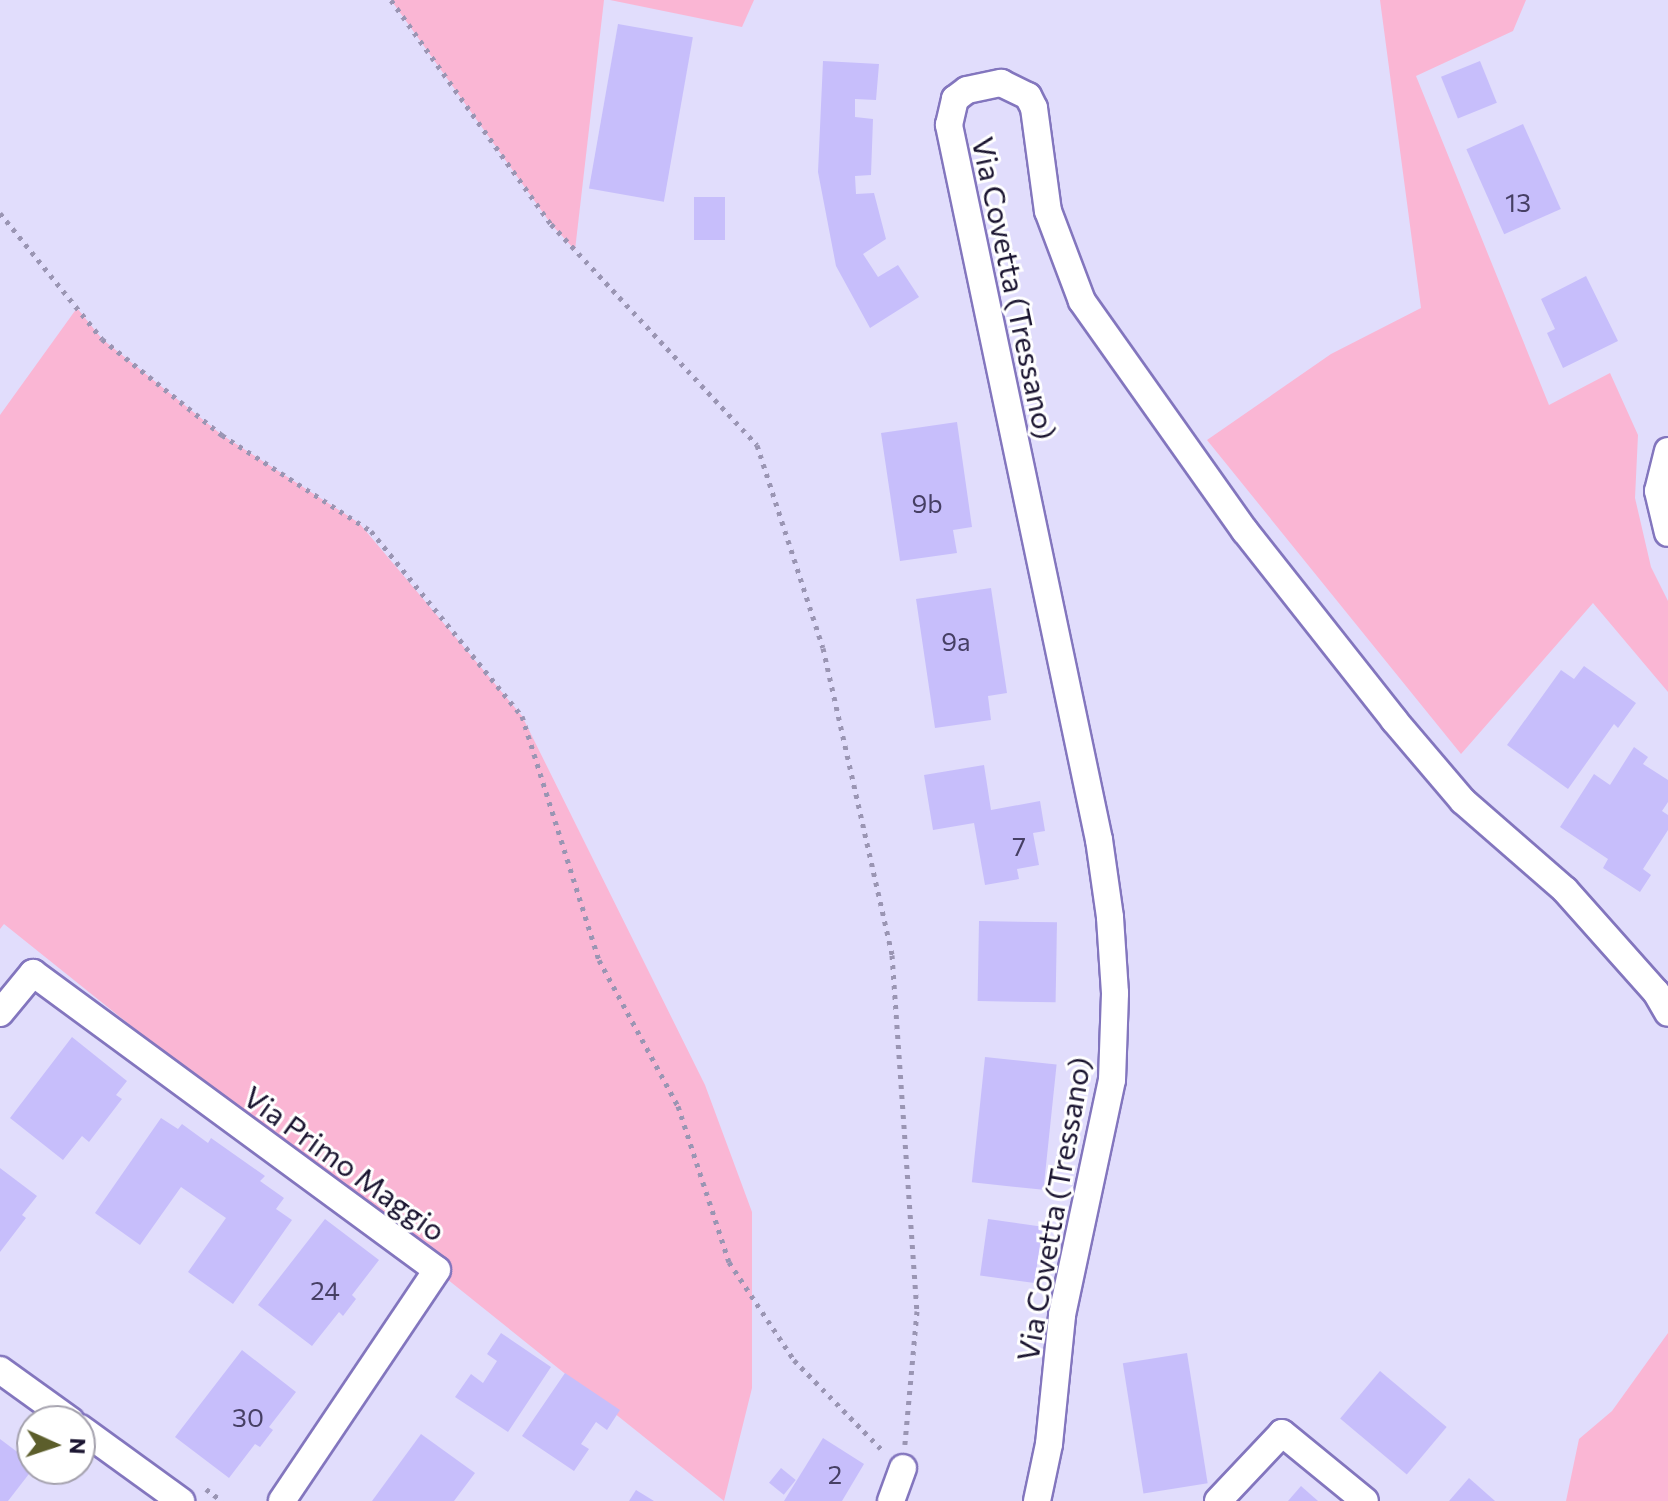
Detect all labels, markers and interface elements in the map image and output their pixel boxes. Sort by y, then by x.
street label: Via Covetta (Tressano) [965,133,1065,443]
house number: 13 [1505,186,1531,218]
house number: 9b [911,487,943,519]
house number: 9a [941,625,971,657]
house number: 7 [1012,830,1026,862]
street label: Via Covetta (Tressano) [1009,1054,1097,1364]
street label: Via Primo Maggio [237,1078,453,1248]
house number: 24 [310,1274,340,1306]
house number: 30 [232,1401,264,1433]
north arrow [16,1405,96,1485]
text: N [65,1437,92,1455]
house number: 2 [828,1458,842,1490]

